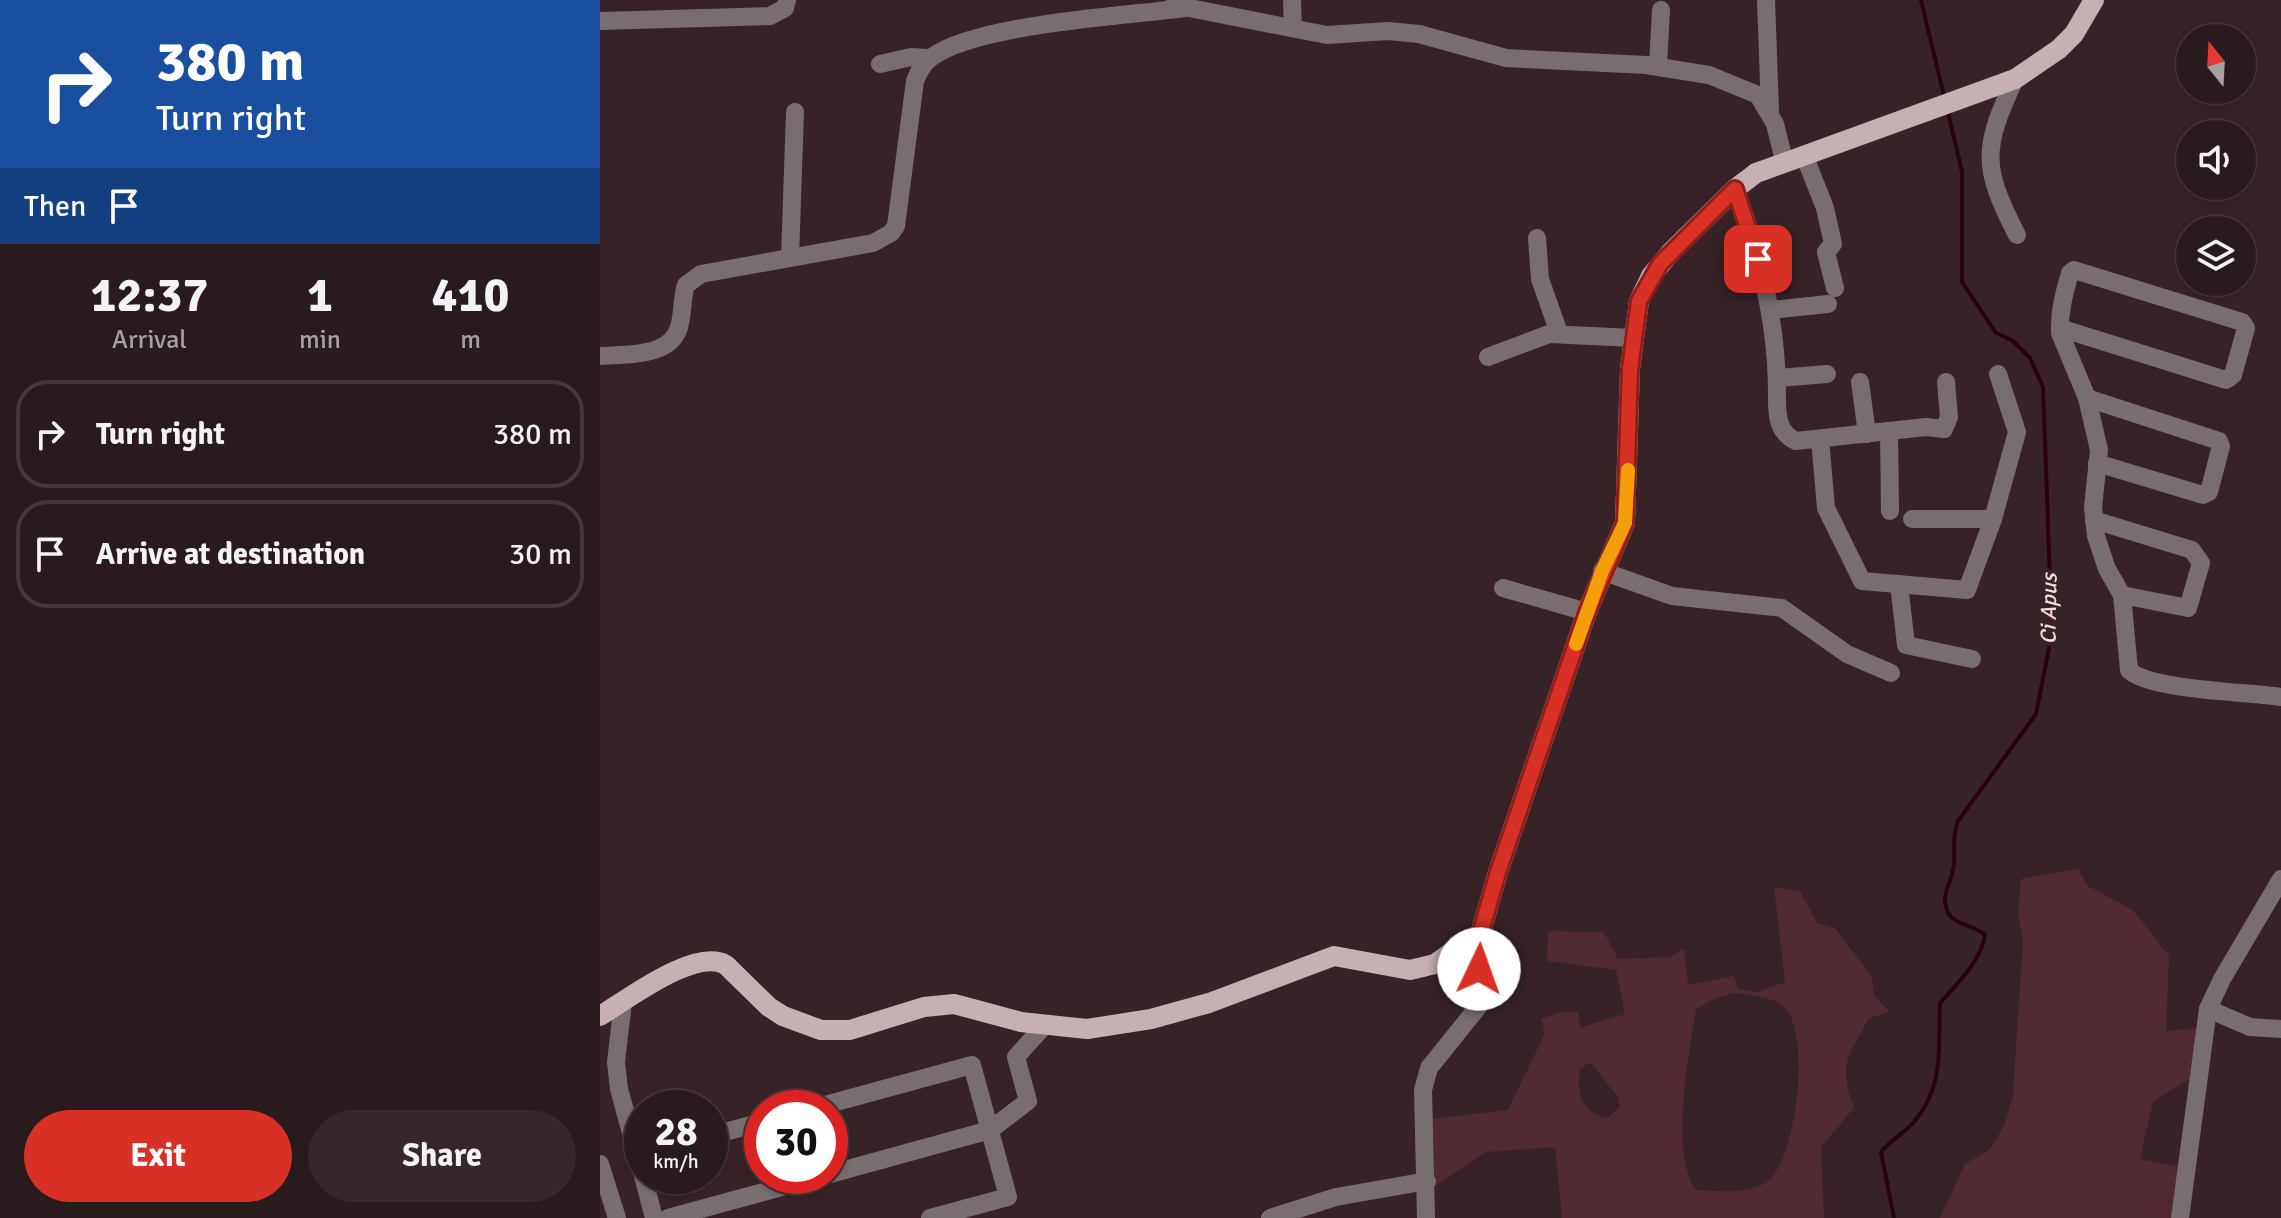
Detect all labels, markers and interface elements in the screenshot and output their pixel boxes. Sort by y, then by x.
north arrow [2176,24,2256,104]
map controls [2176,24,2256,296]
text: 380 m [156,27,304,96]
icon: right [24,32,128,136]
text: Turn right [156,96,306,141]
button: sound [2176,120,2256,200]
icon: arrive [102,184,146,228]
text: Then [24,188,86,225]
button: layers [2176,216,2256,296]
pin [1724,225,1792,293]
icon: arrive [1736,237,1780,281]
text: 12:37 [91,266,208,325]
text: 1 [307,266,333,325]
text: 410 [432,266,509,325]
text: Arrival [112,324,187,356]
text: min [299,324,341,356]
text: m [460,324,481,356]
icon: right [28,412,72,456]
text: Turn right [96,416,225,453]
text: 380 m [493,416,572,453]
icon: arrive [28,532,72,576]
text: Arrive at destination [96,536,365,573]
text: 30 m [509,536,572,573]
water label: Ci Apus [2034,571,2063,645]
position arrow [1437,927,1521,1011]
speed limit sign: 30 [744,1090,848,1194]
text: 28 [654,1107,698,1157]
button: Exit [24,1110,292,1202]
button: Share [308,1110,576,1202]
text: km/h [653,1149,699,1174]

